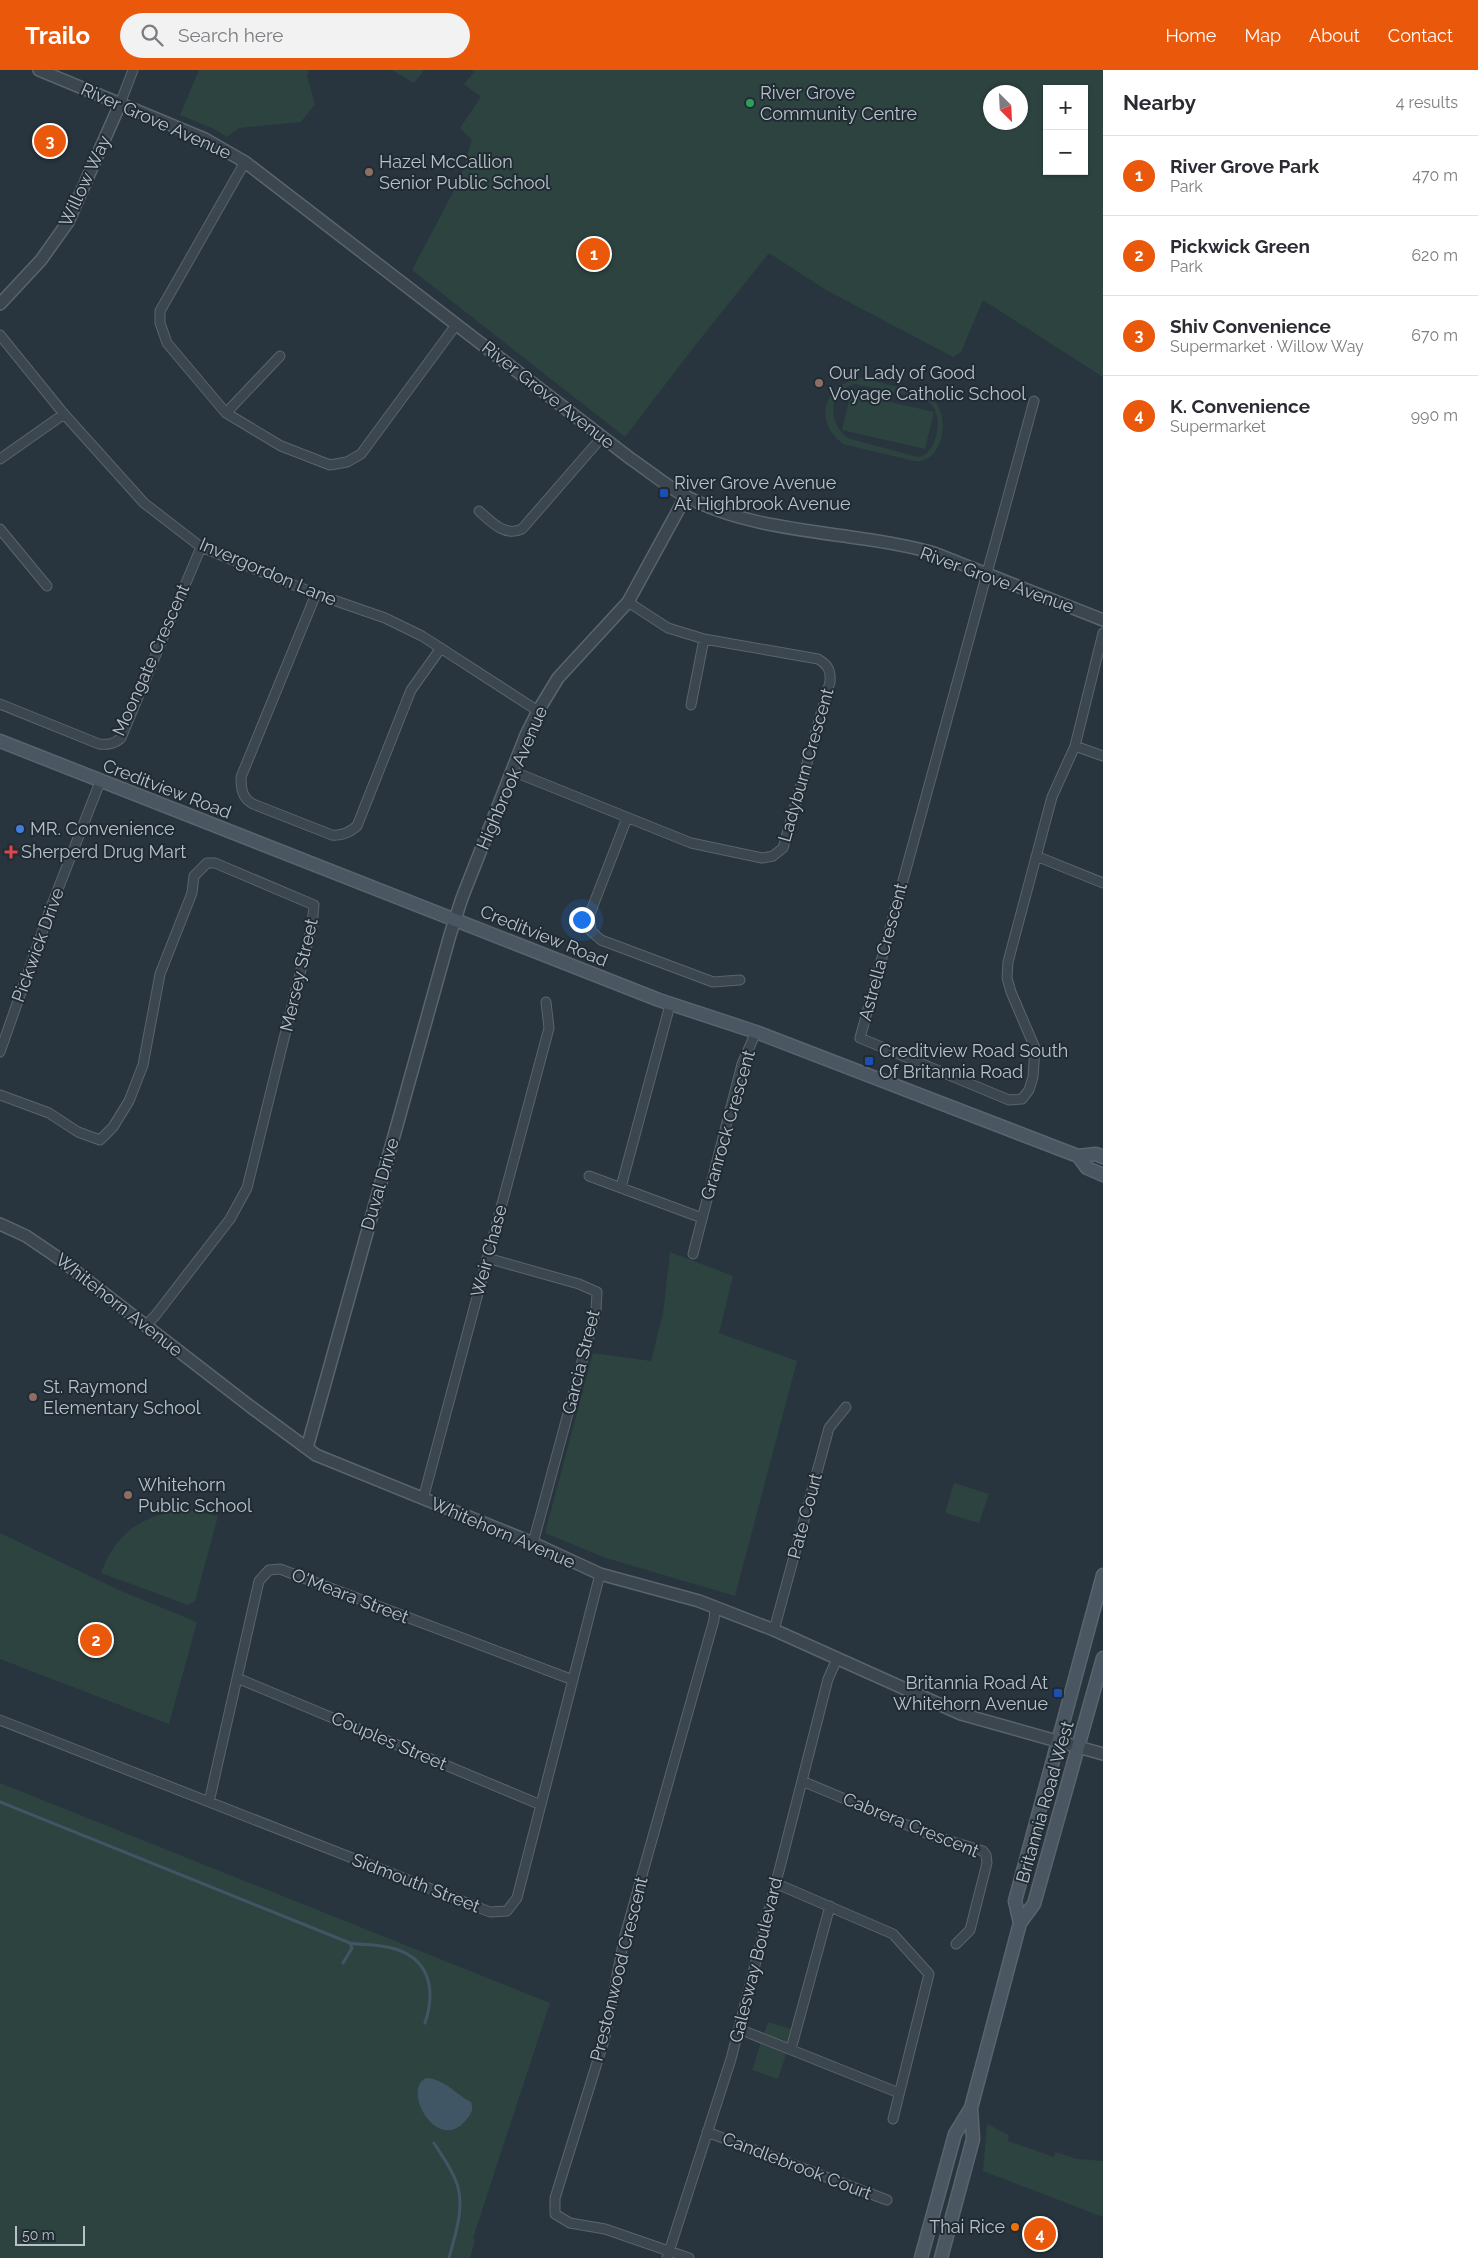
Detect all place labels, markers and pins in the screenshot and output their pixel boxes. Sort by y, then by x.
place label: River Grove Community Centre [760,82,918,124]
marker: River Grove Community Centre [744,97,756,109]
pin: 3 [34,122,66,160]
place label: Hazel McCallion Senior Public School [379,151,550,193]
marker: Hazel McCallion Senior Public School [363,166,375,178]
pin: 1 [578,235,610,273]
place label: Our Lady of Good Voyage Catholic School [829,362,1026,404]
marker: Our Lady of Good Voyage Catholic School [813,377,825,389]
place label: River Grove Avenue At Highbrook Avenue [674,472,851,514]
marker: River Grove Avenue At Highbrook Avenue [658,487,670,499]
place label: MR. Convenience [30,818,175,839]
marker: MR. Convenience [14,823,26,835]
place label: Sherperd Drug Mart [21,841,186,862]
marker: Sherperd Drug Mart [5,846,17,858]
place label: Creditview Road South Of Britannia Road [879,1040,1068,1082]
marker: Creditview Road South Of Britannia Road [863,1055,875,1067]
place label: St. Raymond Elementary School [43,1376,201,1418]
marker: St. Raymond Elementary School [27,1391,39,1403]
place label: Whitehorn Public School [138,1474,252,1516]
marker: Whitehorn Public School [122,1489,134,1501]
pin: 2 [80,1621,112,1659]
place label: Britannia Road At Whitehorn Avenue [893,1672,1048,1714]
marker: Britannia Road At Whitehorn Avenue [1052,1687,1064,1699]
pin: 4 [1024,2215,1056,2253]
place label: Thai Rice [929,2216,1005,2237]
marker: Thai Rice [1009,2221,1021,2233]

